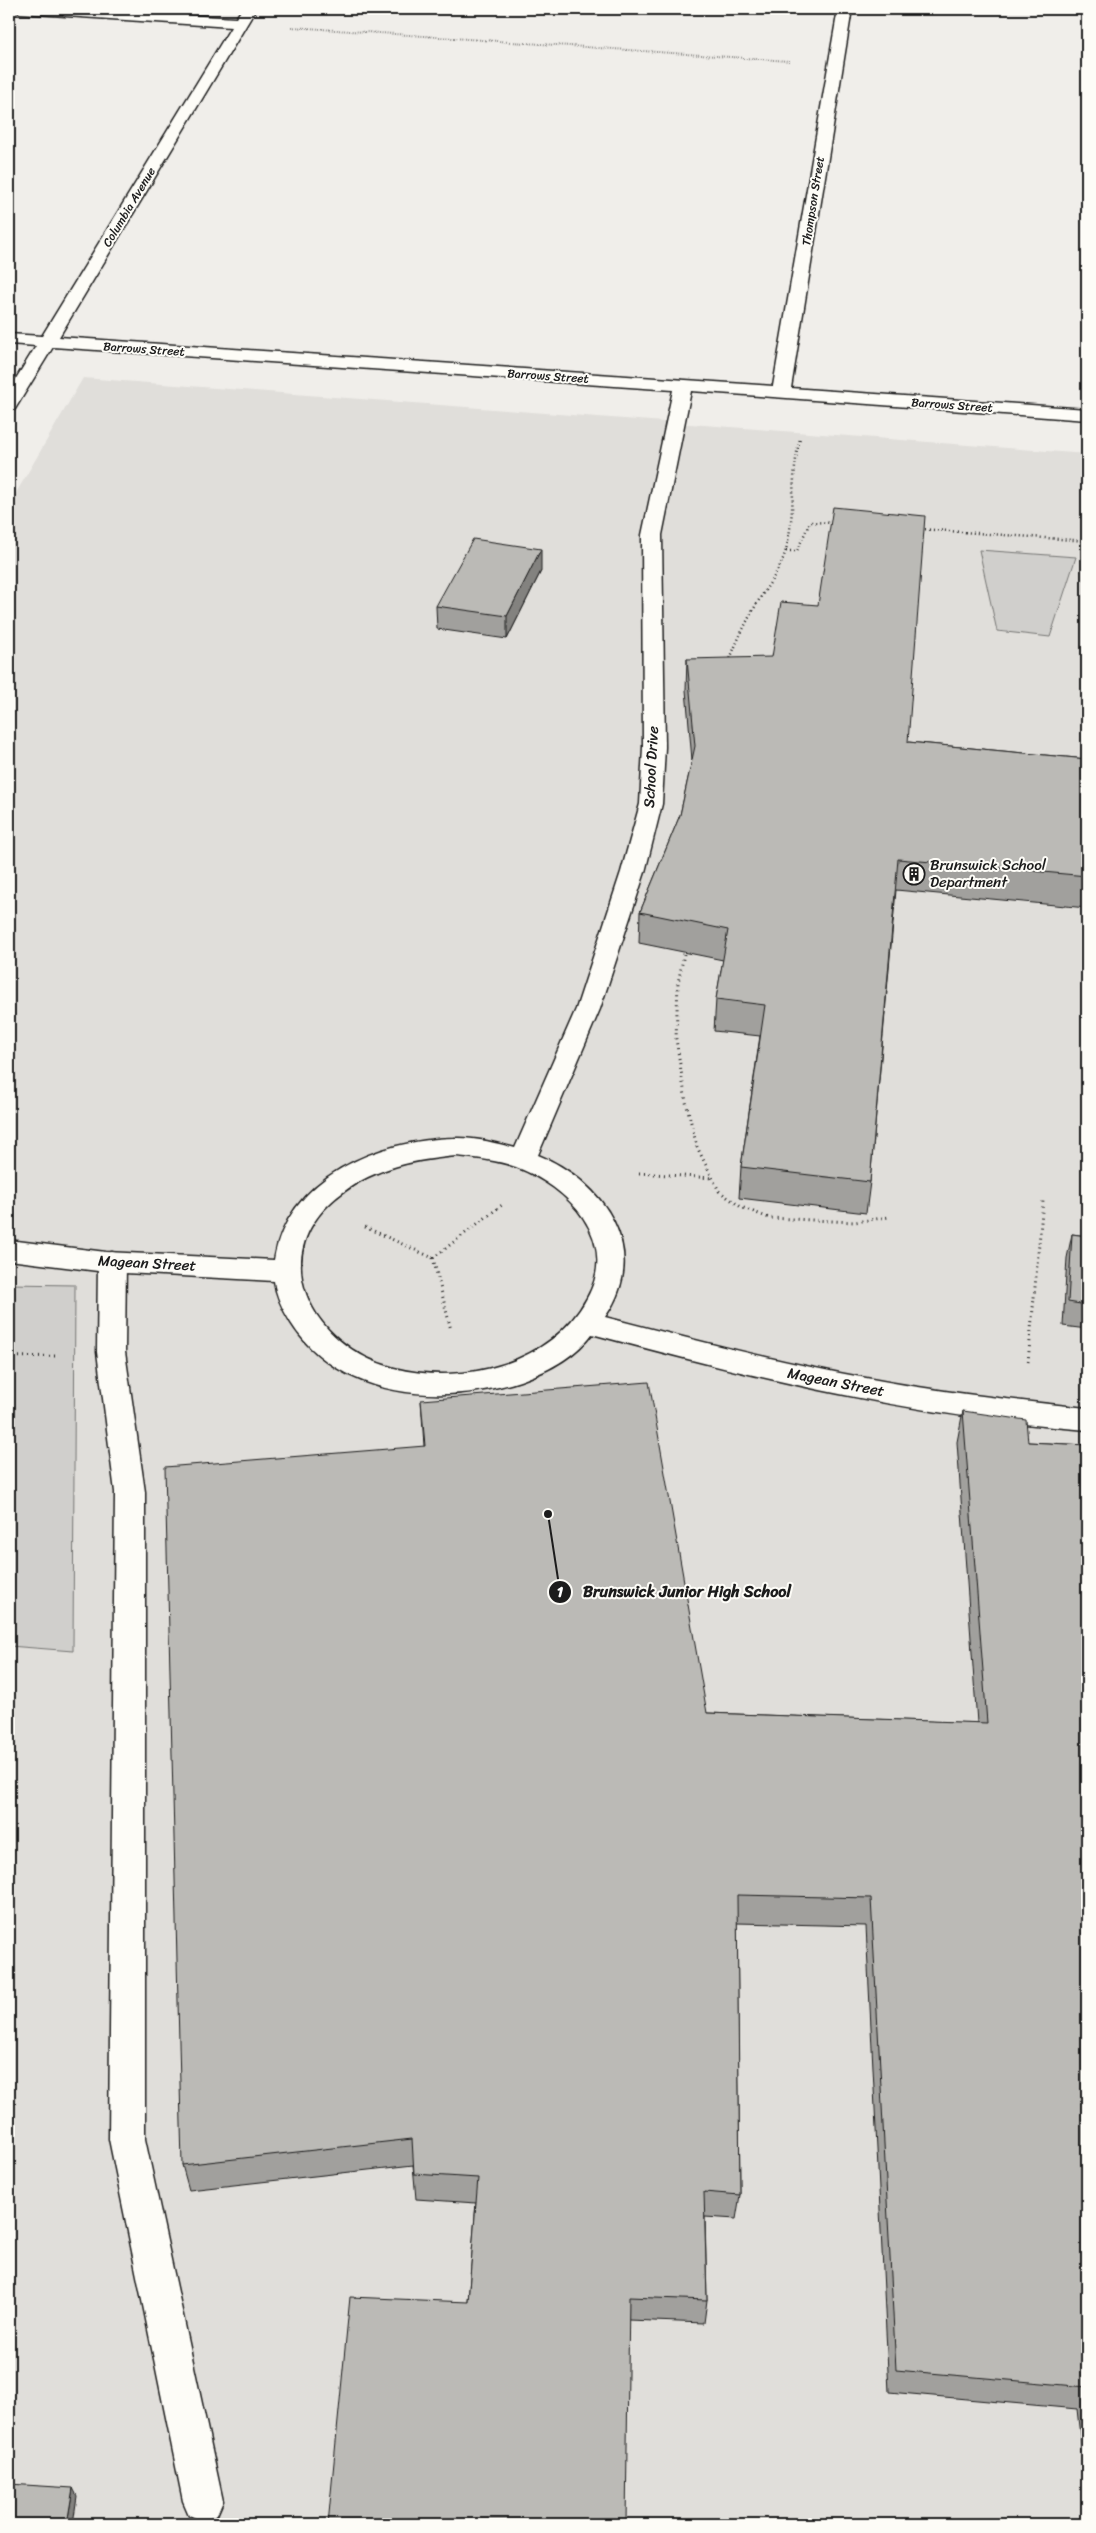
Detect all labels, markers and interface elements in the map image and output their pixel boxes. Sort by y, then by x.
street label: Thompson Street [795,155,831,247]
street label: Columbia Avenue [96,163,162,251]
street label: Barrows Street [102,335,186,363]
street label: Barrows Street [506,362,590,390]
street label: Barrows Street [910,391,994,419]
street label: School Drive [636,725,666,809]
place label: Brunswick School Department [930,852,1047,895]
building icon: Brunswick School Department [902,862,926,886]
street label: Magean Street [97,1247,197,1279]
street label: Magean Street [785,1360,887,1404]
callout: Brunswick Junior High School [548,1576,801,1607]
text: Brunswick Junior High School [583,1577,792,1606]
text: 1 [557,1579,564,1605]

